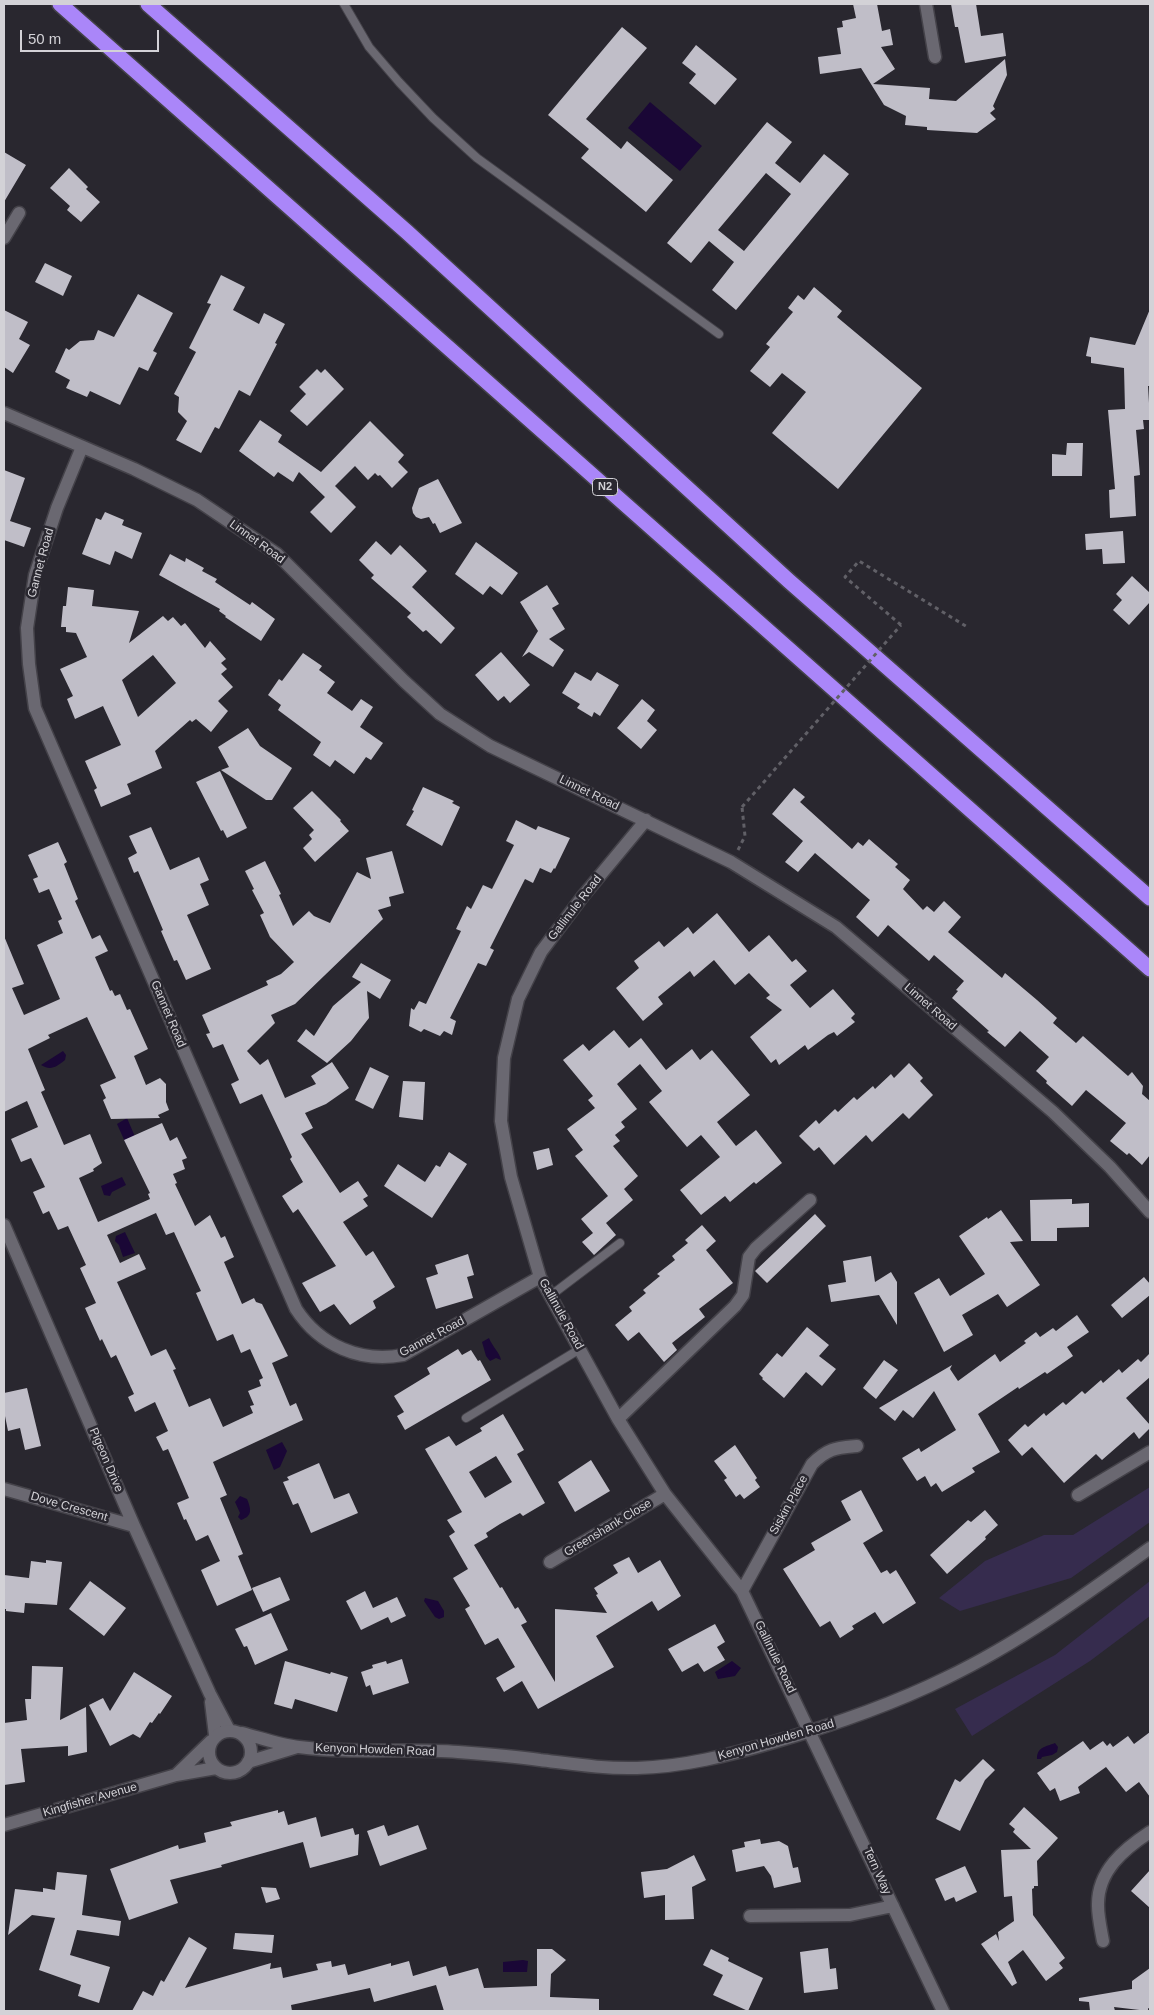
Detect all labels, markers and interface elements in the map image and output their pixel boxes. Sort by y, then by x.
scale bar [22,20,161,52]
text: 50 m [28,30,61,47]
road number: N2 [592,478,618,496]
street label: Linnet Road [227,517,287,567]
street label: Gannet Road [25,527,57,599]
street label: Linnet Road [557,772,621,814]
street label: Gallinule Road [545,873,605,943]
street label: Gannet Road [147,978,189,1050]
street label: Linnet Road [901,980,959,1034]
street label: Gallinule Road [536,1276,586,1352]
street label: Gannet Road [397,1314,467,1360]
street label: Pigeon Drive [86,1426,126,1494]
street label: Siskin Place [767,1473,811,1537]
street label: Dove Crescent [29,1489,109,1525]
street label: Greenshank Close [562,1496,654,1560]
street label: Gallinule Road [751,1618,799,1696]
street label: Kenyon Howden Road [716,1717,836,1763]
street label: Kenyon Howden Road [315,1741,435,1759]
street label: Kingfisher Avenue [41,1780,139,1820]
street label: Tern Way [860,1845,894,1897]

